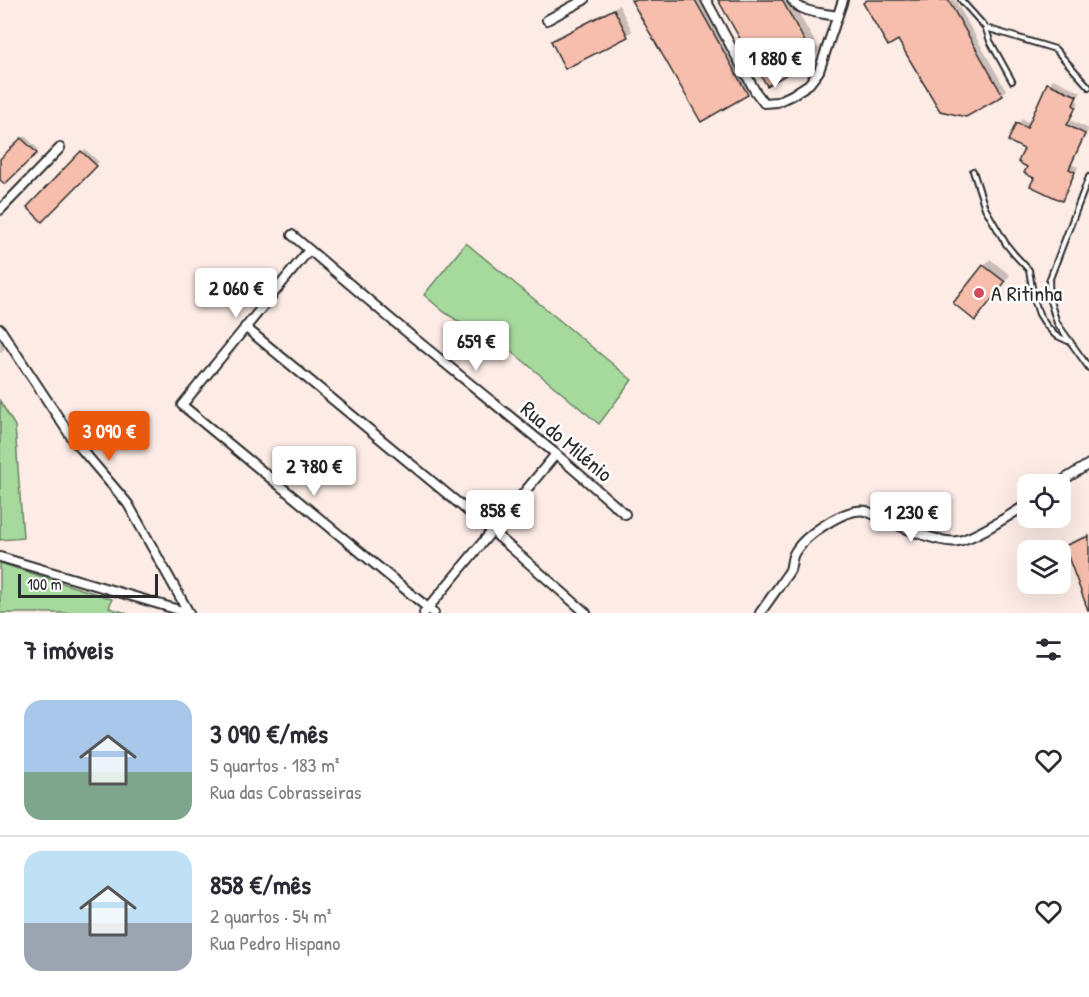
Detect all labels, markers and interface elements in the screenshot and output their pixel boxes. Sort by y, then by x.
pin: 1 880 € [720,38,830,89]
text: 1 880 € [749,44,801,71]
pin: 2 060 € [181,268,291,319]
text: 2 060 € [209,274,263,301]
place label: A Ritinha [991,278,1062,308]
marker: A Ritinha [972,286,986,300]
pin: 659 € [434,321,518,372]
text: 659 € [457,327,495,354]
street label: Rua do Milénio [515,394,619,488]
pin: 3 090 € [54,411,164,462]
text: 3 090 € [82,417,136,444]
pin: 2 780 € [259,446,369,497]
text: 2 780 € [286,452,342,479]
map controls [1017,474,1071,594]
button: locate [1017,474,1071,528]
pin: 858 € [458,490,542,541]
pin: 1 230 € [856,492,966,543]
text: 858 € [480,496,520,523]
text: 1 230 € [884,498,938,525]
button: layers [1017,540,1071,594]
scale bar [18,571,158,598]
text: 100 m [27,573,62,595]
text: 7 imóveis [24,632,113,667]
icon: filters [1032,633,1065,666]
text: 3 090 €/mês [210,716,328,751]
icon: home [72,724,144,796]
icon: heart [1032,744,1065,777]
text: 5 quartos · 183 m² [210,751,339,778]
text: Rua das Cobrasseiras [210,778,361,805]
text: 858 €/mês [210,867,311,902]
icon: home [72,875,144,947]
icon: heart [1032,895,1065,928]
text: 2 quartos · 54 m² [210,902,331,929]
text: Rua Pedro Hispano [210,929,340,956]

